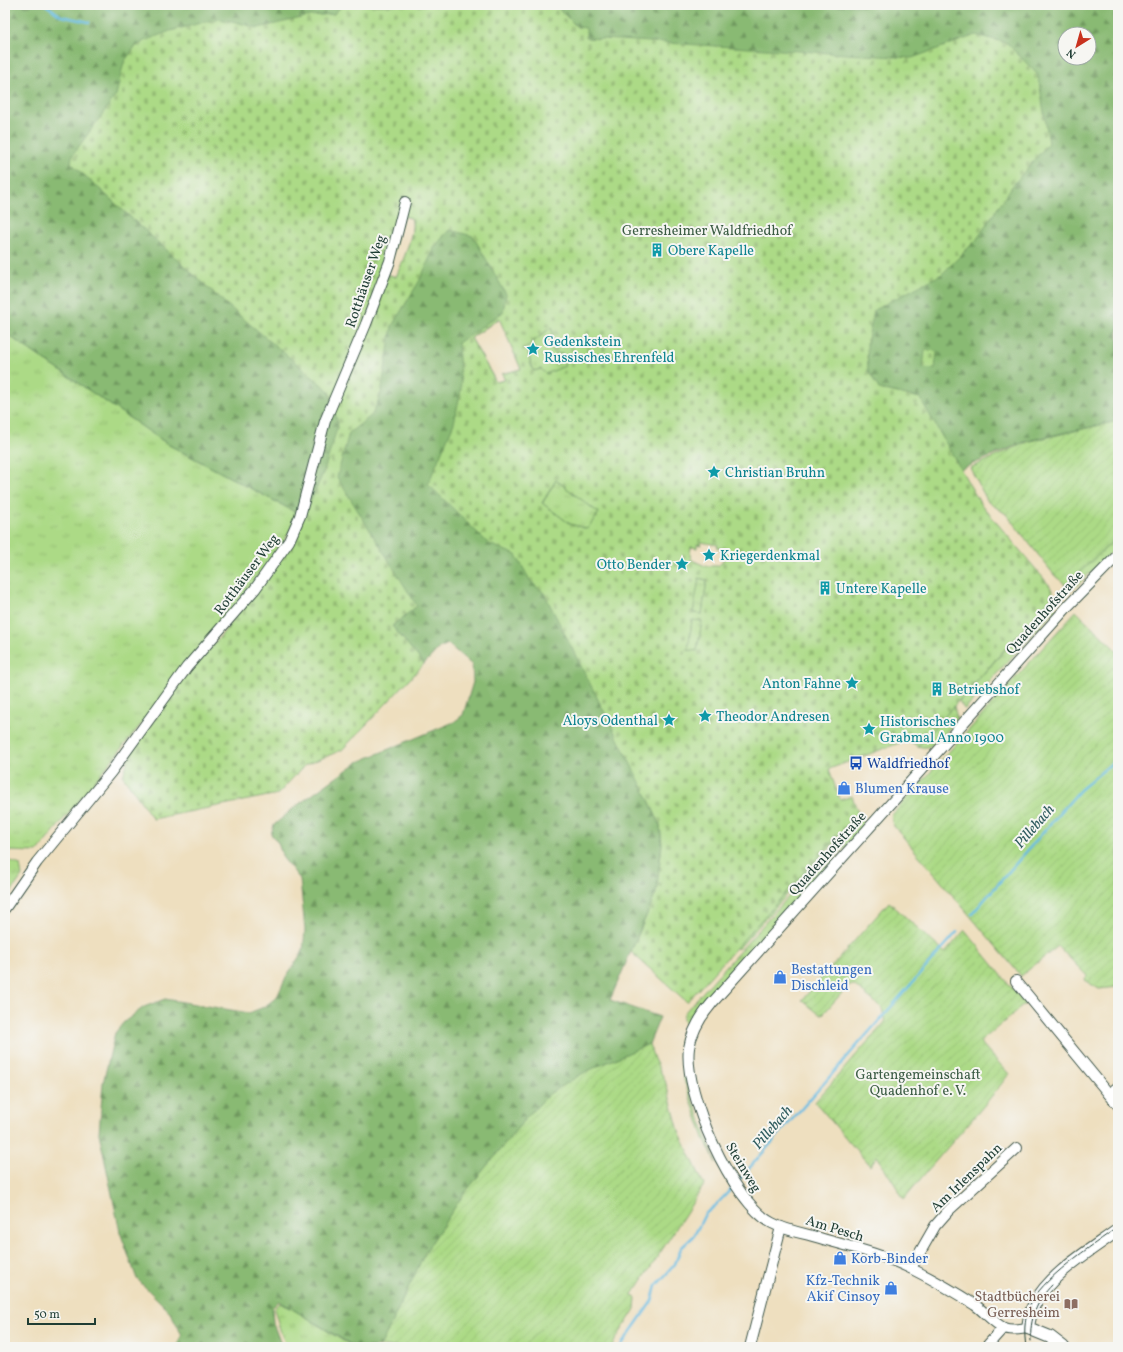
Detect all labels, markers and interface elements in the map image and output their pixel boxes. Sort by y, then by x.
north arrow [1057,26,1097,66]
text: N [1064,44,1080,61]
park label: Gerresheimer Waldfriedhof [622,222,793,241]
street label: Rotthäuser Weg [342,232,391,331]
building icon: Obere Kapelle [649,242,665,258]
place label: Obere Kapelle [668,242,754,261]
place label: Gedenkstein Russisches Ehrenfeld [544,333,675,368]
place icon: Gedenkstein Russisches Ehrenfeld [525,341,541,357]
place icon: Christian Bruhn [706,464,722,480]
place label: Christian Bruhn [725,464,825,483]
street label: Rotthäuser Weg [210,530,284,619]
place icon: Kriegerdenkmal [701,547,717,563]
place label: Kriegerdenkmal [720,547,820,566]
place label: Otto Bender [597,556,671,575]
place icon: Otto Bender [674,556,690,572]
street label: Quadenhofstraße [1002,566,1088,659]
building icon: Untere Kapelle [817,580,833,596]
place label: Untere Kapelle [836,580,927,599]
place label: Anton Fahne [762,675,841,694]
place icon: Anton Fahne [844,675,860,691]
building icon: Betriebshof [929,681,945,697]
place label: Betriebshof [948,681,1020,700]
place icon: Theodor Andresen [697,708,713,724]
place label: Theodor Andresen [716,708,830,727]
place label: Aloys Odenthal [563,712,658,731]
place icon: Aloys Odenthal [661,712,677,728]
place label: Historisches Grabmal Anno 1900 [880,713,1004,748]
place icon: Historisches Grabmal Anno 1900 [861,721,877,737]
bus stop icon: Waldfriedhof [848,755,864,771]
place label: Waldfriedhof [867,755,950,774]
shop icon: Blumen Krause [836,780,852,796]
place label: Blumen Krause [855,780,949,799]
water label: Pillebach [1010,800,1060,854]
street label: Quadenhofstraße [785,807,871,900]
place label: Bestattungen Dischleid [791,961,872,996]
shop icon: Bestattungen Dischleid [772,969,788,985]
park label: Gartengemeinschaft Quadenhof e. V. [855,1066,981,1101]
water label: Pillebach [748,1101,798,1155]
street label: Steinweg [720,1139,765,1197]
street label: Am Irlenspahn [927,1139,1007,1217]
street label: Am Pesch [803,1212,866,1247]
shop icon: Korb-Binder [832,1250,848,1266]
place label: Korb-Binder [851,1250,928,1269]
place label: Kfz-Technik Akif Cinsoy [806,1272,880,1307]
shop icon: Kfz-Technik Akif Cinsoy [883,1280,899,1296]
place label: Stadtbücherei Gerresheim [974,1288,1060,1323]
library icon: Stadtbücherei Gerresheim [1063,1296,1079,1312]
scale bar [28,1300,95,1326]
text: 50 m [34,1307,60,1323]

